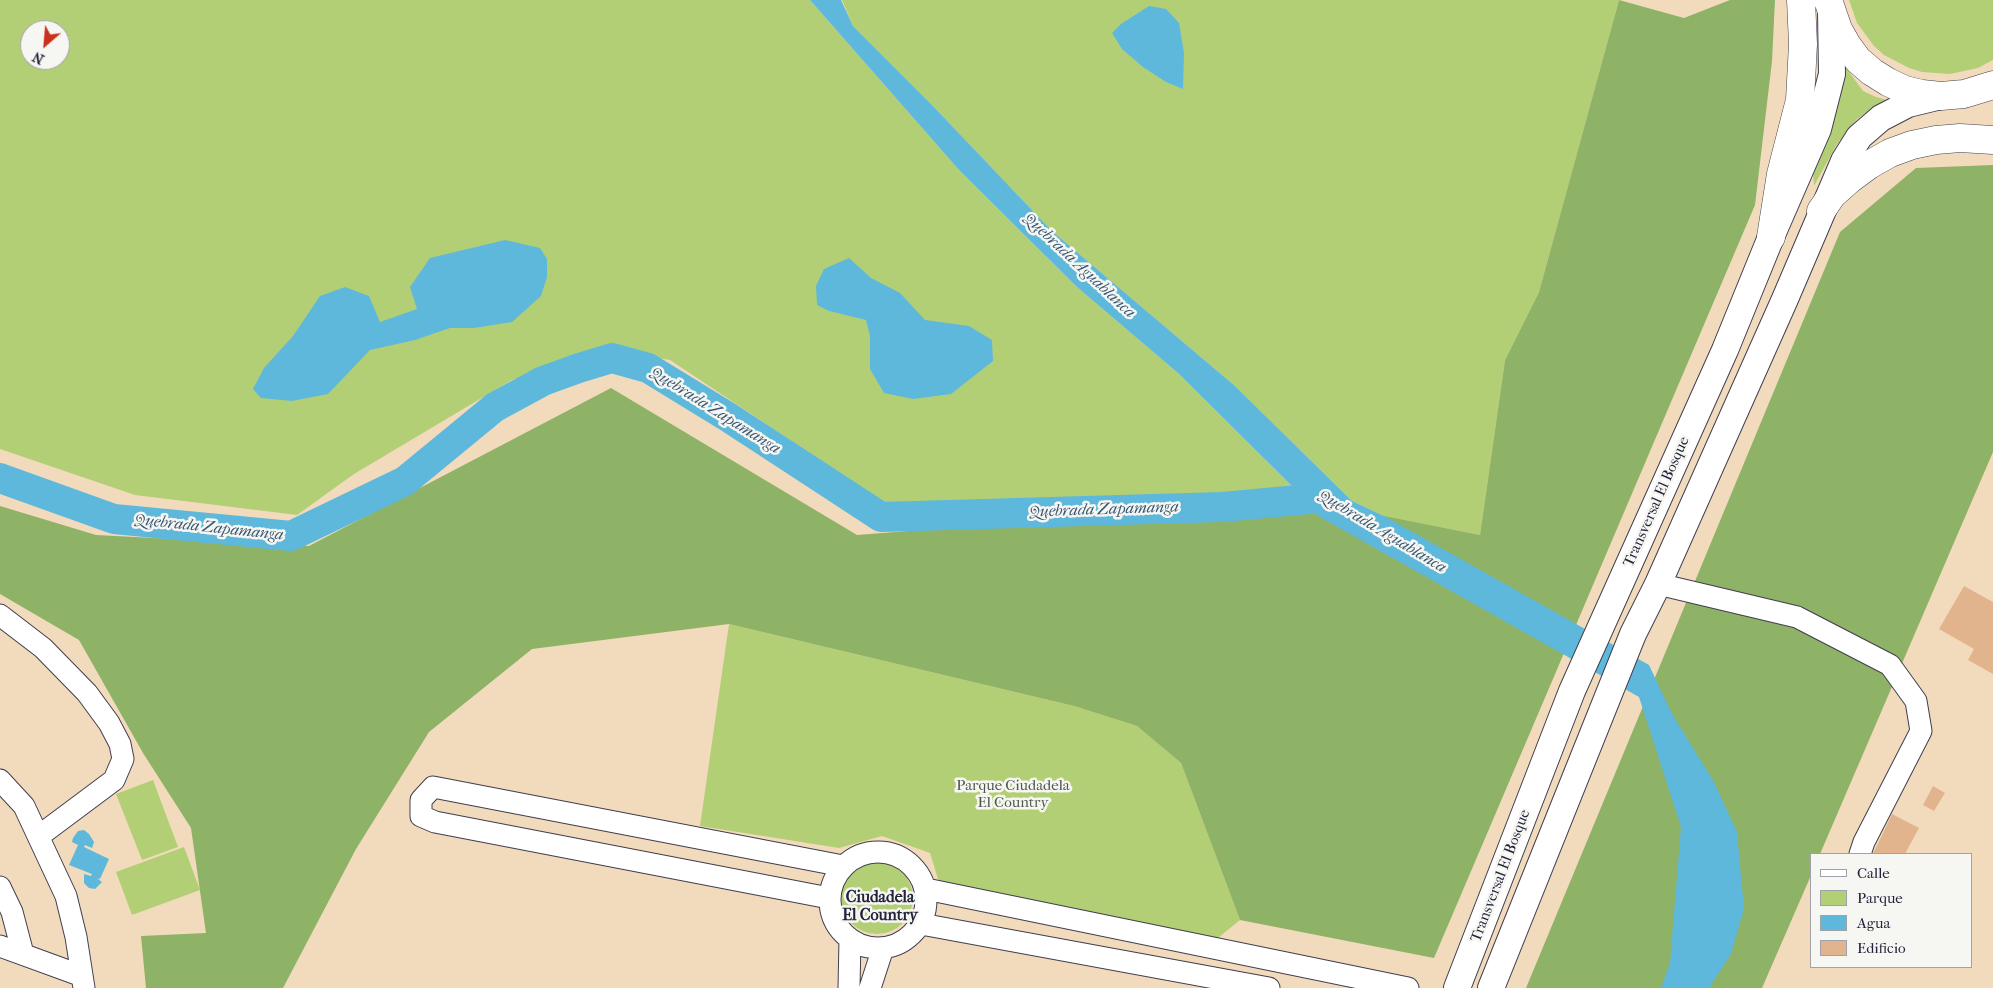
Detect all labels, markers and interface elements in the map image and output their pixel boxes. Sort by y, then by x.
north arrow [20,20,70,70]
text: N [30,48,47,68]
water label: Quebrada Aguablanca [1019,209,1139,323]
water label: Quebrada Zapamanga [647,363,783,459]
street label: Transversal El Bosque [1620,434,1694,570]
water label: Quebrada Aguablanca [1315,486,1449,578]
water label: Quebrada Zapamanga [1029,498,1179,522]
water label: Quebrada Zapamanga [134,511,284,545]
park label: Parque Ciudadela El Country [956,777,1070,812]
street label: Transversal El Bosque [1467,807,1535,945]
legend [1810,853,1973,968]
text: Calle [1857,864,1890,882]
district label: Ciudadela El Country [842,888,918,926]
text: Parque [1857,889,1903,907]
text: Agua [1857,914,1890,932]
text: Edificio [1857,939,1906,957]

